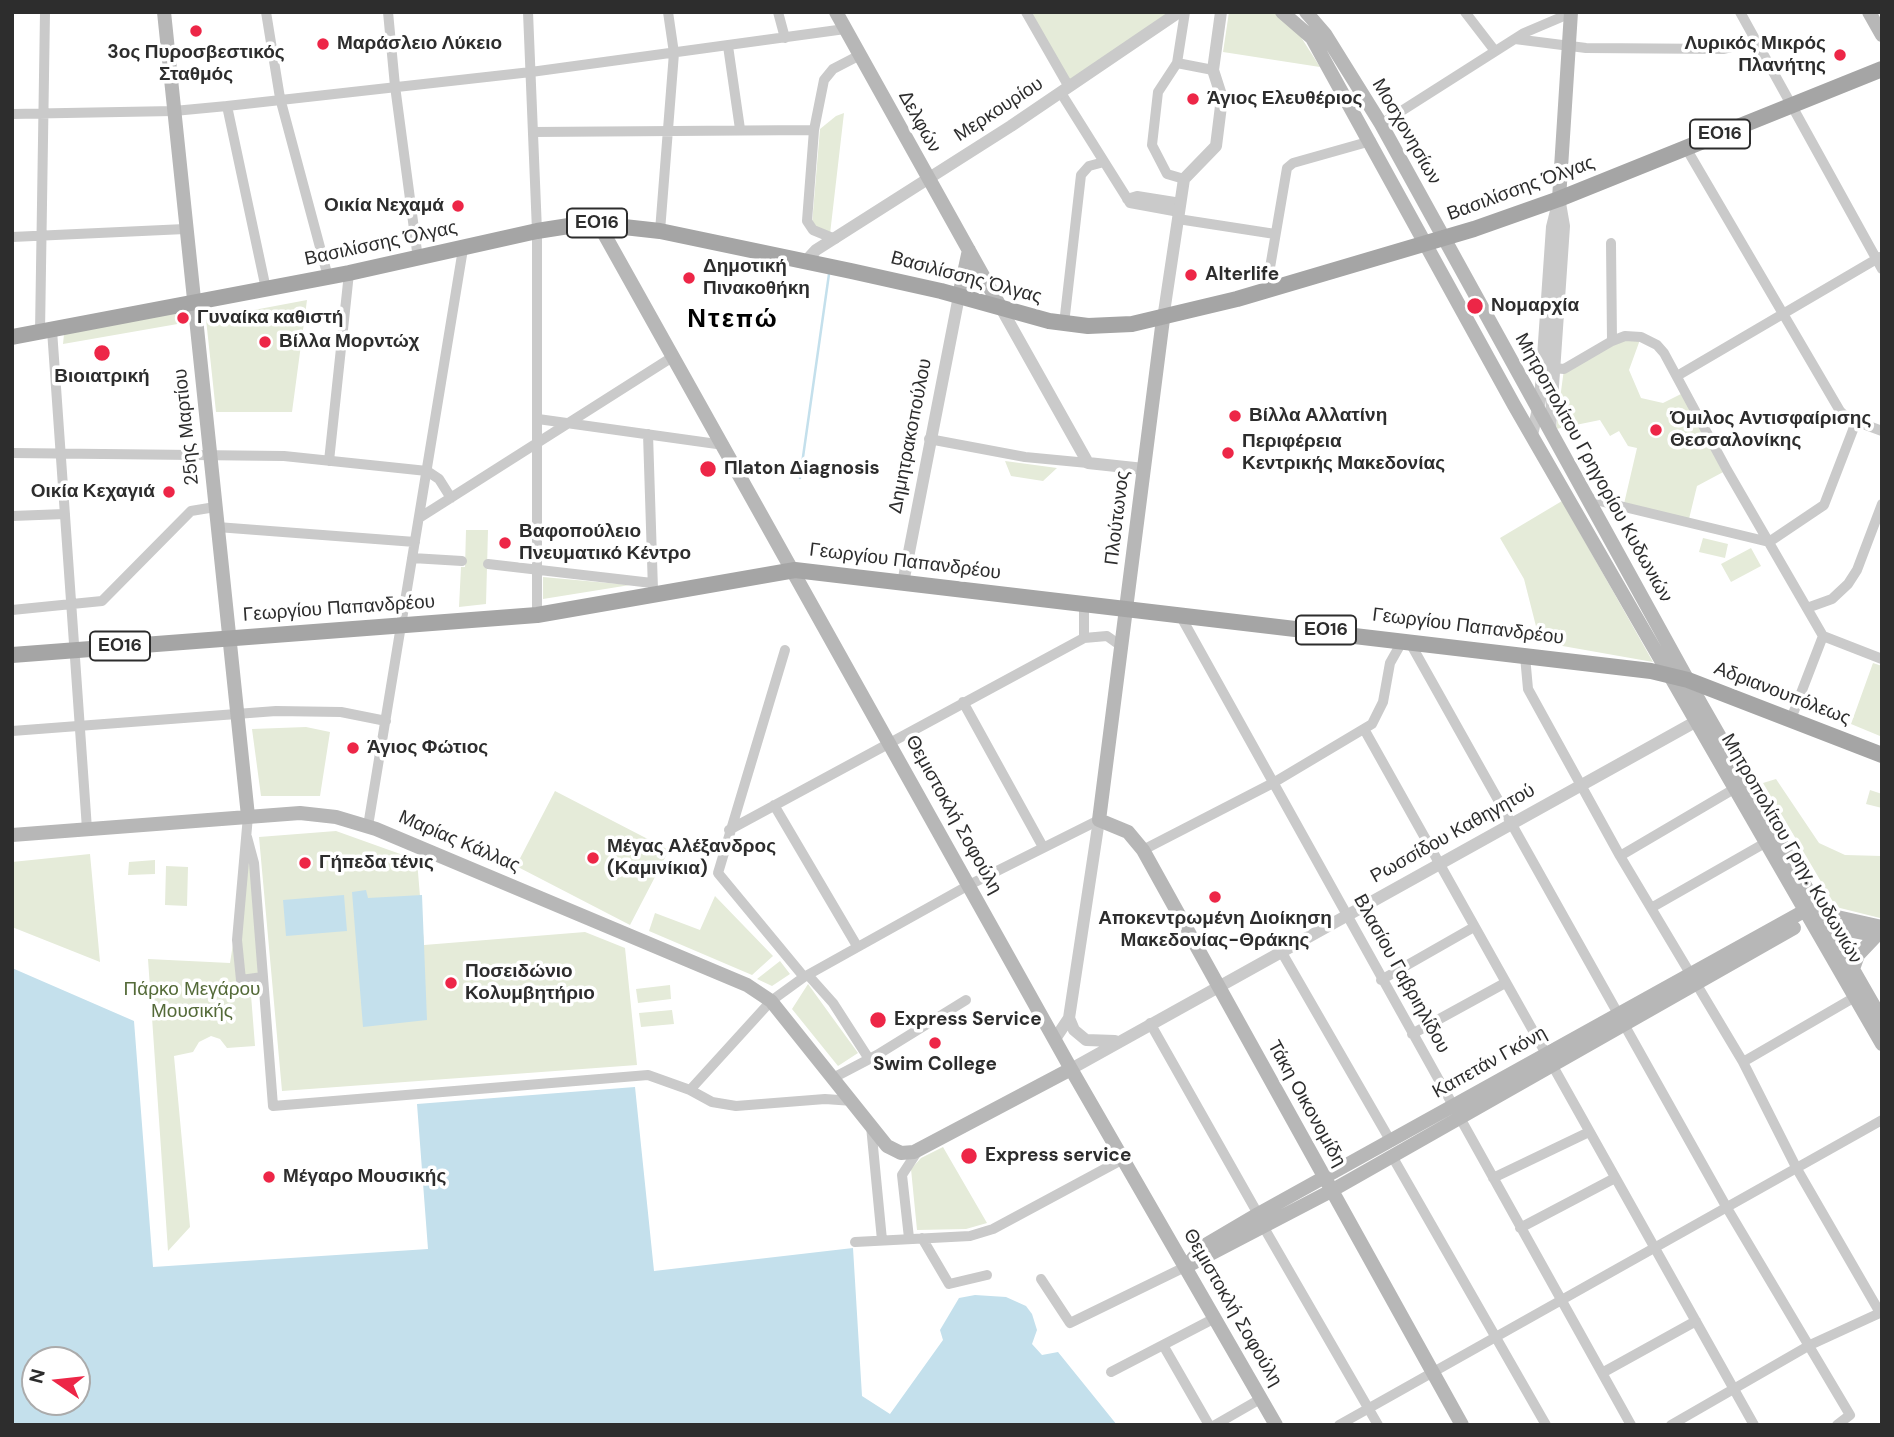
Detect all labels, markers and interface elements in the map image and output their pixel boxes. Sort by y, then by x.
marker: 3ος Πυροσβεστικός Σταθμός [188,23,204,39]
place label: Μαράσλειο Λύκειο [337,33,502,55]
place label: Λυρικός Μικρός Πλανήτης [1684,33,1826,77]
marker: Μαράσλειο Λύκειο [315,36,331,52]
place label: 3ος Πυροσβεστικός Σταθμός [107,42,285,86]
marker: Λυρικός Μικρός Πλανήτης [1832,47,1848,63]
street label: Μερκουρίου [950,73,1048,147]
street label: Μοσχονησίων [1367,75,1445,189]
street label: Δελφών [893,87,945,157]
place label: Άγιος Ελευθέριος [1207,88,1362,110]
marker: Άγιος Ελευθέριος [1185,91,1201,107]
road number: ΕΟ16 [1690,119,1750,148]
street label: Βασιλίσσης Όλγας [1444,152,1598,226]
place label: Οικία Νεχαμά [324,195,444,217]
marker: Οικία Νεχαμά [450,198,466,214]
road number: ΕΟ16 [567,208,627,238]
street label: Βασιλίσσης Όλγας [303,217,459,271]
street label: Βασιλίσσης Όλγας [888,247,1044,309]
place label: Δημοτική Πινακοθήκη [703,256,810,300]
place label: Alterlife [1205,264,1279,286]
marker: Alterlife [1183,267,1199,283]
marker: Δημοτική Πινακοθήκη [681,270,697,286]
place label: Νομαρχία [1491,295,1579,317]
marker: Νομαρχία [1465,296,1485,316]
district label: Ντεπώ [688,304,778,336]
place label: Γυναίκα καθιστή [197,307,343,329]
marker: Γυναίκα καθιστή [175,310,191,326]
street label: Μητροπολίτου Γρηγορίου Κυδωνιών [1509,329,1677,607]
place label: Βίλλα Μορντώχ [279,331,419,353]
marker: Βίλλα Μορντώχ [257,334,273,350]
marker: Βιοιατρική [92,343,112,363]
street label: Δημητρακοπούλου [885,357,937,515]
place label: Βιοιατρική [54,366,150,388]
street label: 25ης Μαρτίου [170,367,204,487]
place label: Βίλλα Αλλατίνη [1249,405,1387,427]
marker: Βίλλα Αλλατίνη [1227,408,1243,424]
place label: Όμιλος Αντισφαίρισης Θεσσαλονίκης [1670,408,1871,452]
marker: Όμιλος Αντισφαίρισης Θεσσαλονίκης [1648,422,1664,438]
place label: Περιφέρεια Κεντρικής Μακεδονίας [1242,431,1445,475]
marker: Περιφέρεια Κεντρικής Μακεδονίας [1220,445,1236,461]
place label: Πlaton Δiagnosis [724,458,880,480]
marker: Πlaton Δiagnosis [698,459,718,479]
street label: Πλούτωνος [1101,469,1135,567]
place label: Οικία Κεχαγιά [31,481,155,503]
marker: Οικία Κεχαγιά [161,484,177,500]
place label: Βαφοπούλειο Πνευματικό Κέντρο [519,521,691,565]
marker: Βαφοπούλειο Πνευματικό Κέντρο [497,535,513,551]
street label: Γεωργίου Παπανδρέου [808,539,1002,585]
street label: Γεωργίου Παπανδρέου [242,591,436,627]
street label: Γεωργίου Παπανδρέου [1371,604,1565,650]
road number: ΕΟ16 [1296,616,1356,644]
road number: ΕΟ16 [90,632,150,660]
street label: Αδριανουπόλεως [1711,658,1853,730]
street label: Μητροπολίτου Γρηγ. Κυδωνιών [1716,730,1866,968]
street label: Θεμιστοκλή Σοφούλη [900,732,1006,898]
place label: Άγιος Φώτιος [367,737,488,759]
marker: Άγιος Φώτιος [345,740,361,756]
street label: Ρωσσίδου Καθηγητού [1367,779,1539,889]
street label: Μαρίας Κάλλας [395,806,523,878]
place label: Μέγας Αλέξανδρος (Καμινίκια) [607,836,776,880]
marker: Μέγας Αλέξανδρος (Καμινίκια) [585,850,601,866]
place label: Γήπεδα τένις [319,852,434,874]
marker: Γήπεδα τένις [297,855,313,871]
marker: Αποκεντρωμένη Διοίκηση Μακεδονίας-Θράκης [1207,889,1223,905]
street label: Βλασίου Γαβριηλίδου [1348,891,1454,1057]
place label: Αποκεντρωμένη Διοίκηση Μακεδονίας-Θράκης [1098,908,1332,952]
place label: Ποσειδώνιο Κολυμβητήριο [465,961,595,1005]
marker: Ποσειδώνιο Κολυμβητήριο [443,975,459,991]
park label: Πάρκο Μεγάρου Μουσικής [124,979,260,1023]
place label: Express Service [894,1009,1042,1031]
marker: Express Service [868,1010,888,1030]
street label: Καπετάν Γκόνη [1429,1022,1551,1104]
marker: Swim College [927,1035,943,1051]
street label: Τάκη Οικονομίδη [1262,1037,1350,1171]
place label: Swim College [873,1054,997,1076]
place label: Express service [985,1145,1131,1167]
marker: Express service [959,1146,979,1166]
place label: Μέγαρο Μουσικής [283,1166,446,1188]
marker: Μέγαρο Μουσικής [261,1169,277,1185]
street label: Θεμιστοκλή Σοφούλη [1178,1225,1286,1391]
north arrow [21,1346,91,1416]
text: N [23,1367,51,1386]

